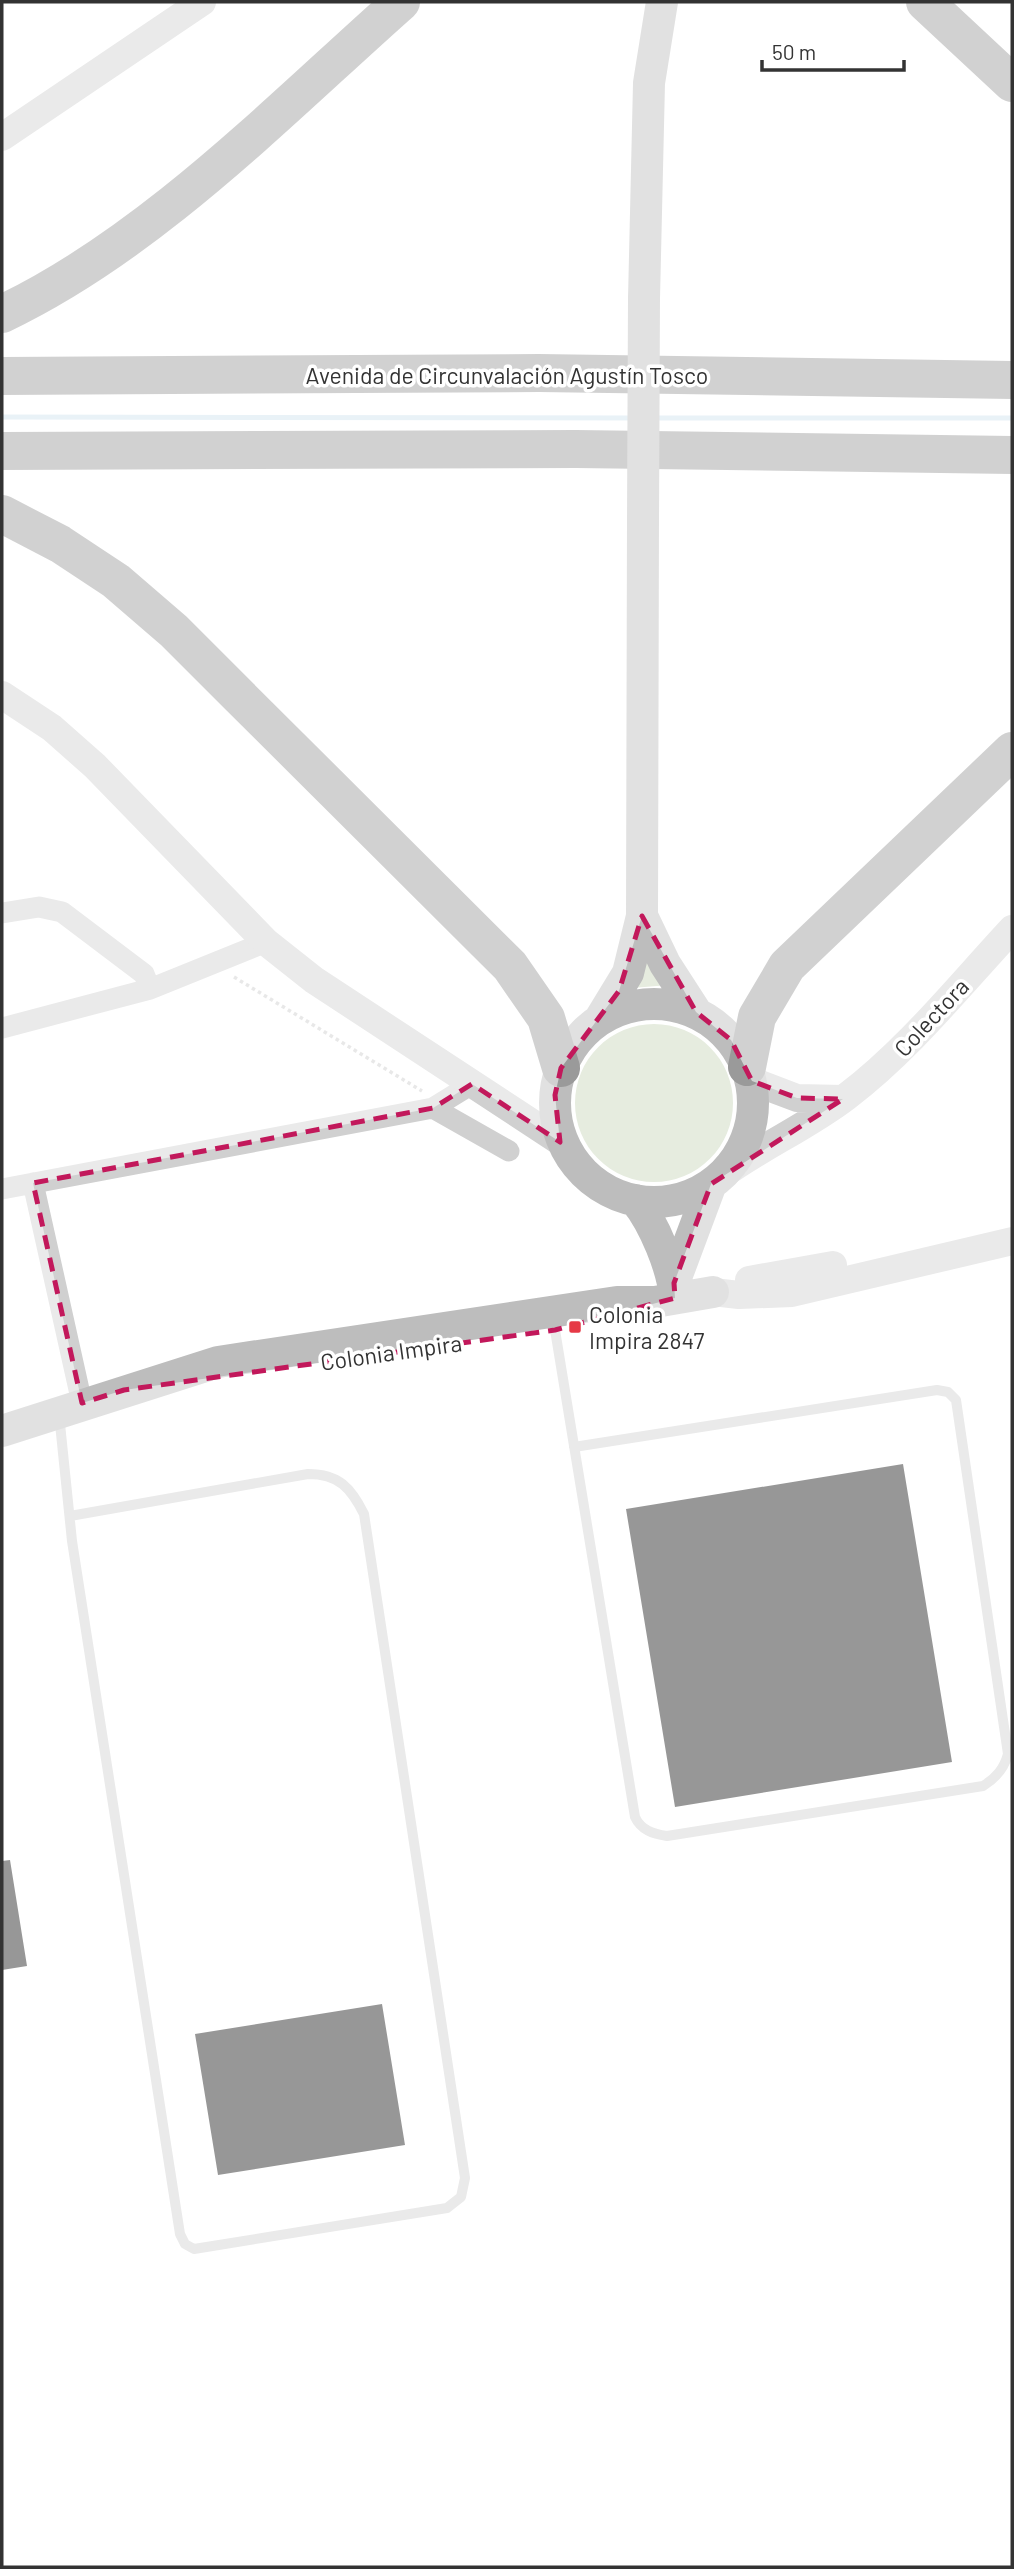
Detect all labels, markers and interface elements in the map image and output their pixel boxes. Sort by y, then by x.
scale bar [762,28,904,72]
text: 50 m [772,39,816,64]
street label: Avenida de Circunvalación Agustín Tosco [306,361,708,389]
street label: Colectora [888,972,974,1062]
place label: Colonia Impira 2847 [589,1300,705,1354]
marker: Colonia Impira 2847 [567,1319,583,1335]
street label: Colonia Impira [318,1328,464,1376]

